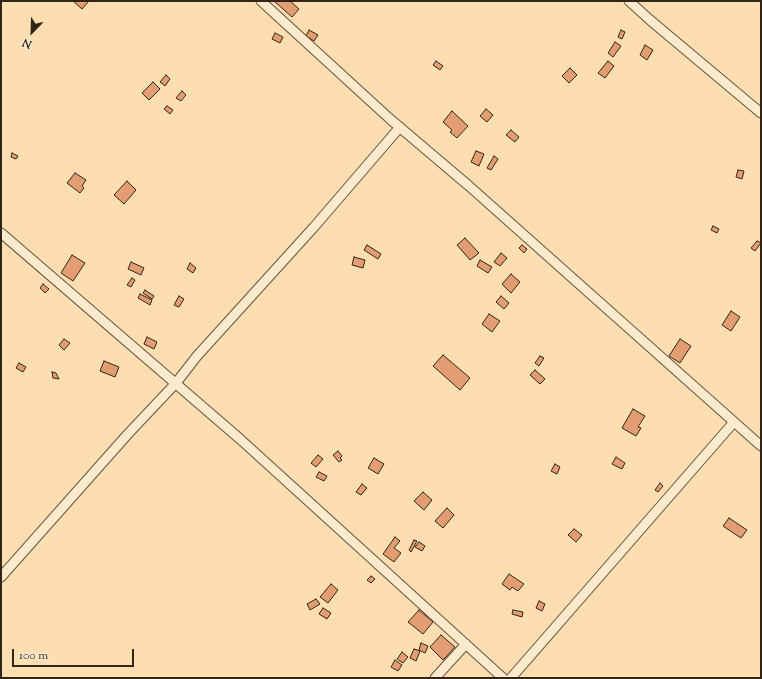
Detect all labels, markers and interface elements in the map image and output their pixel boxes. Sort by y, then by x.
north arrow [12,12,52,52]
text: N [20,34,34,52]
scale bar [14,641,136,667]
text: 100 m [19,647,48,665]

